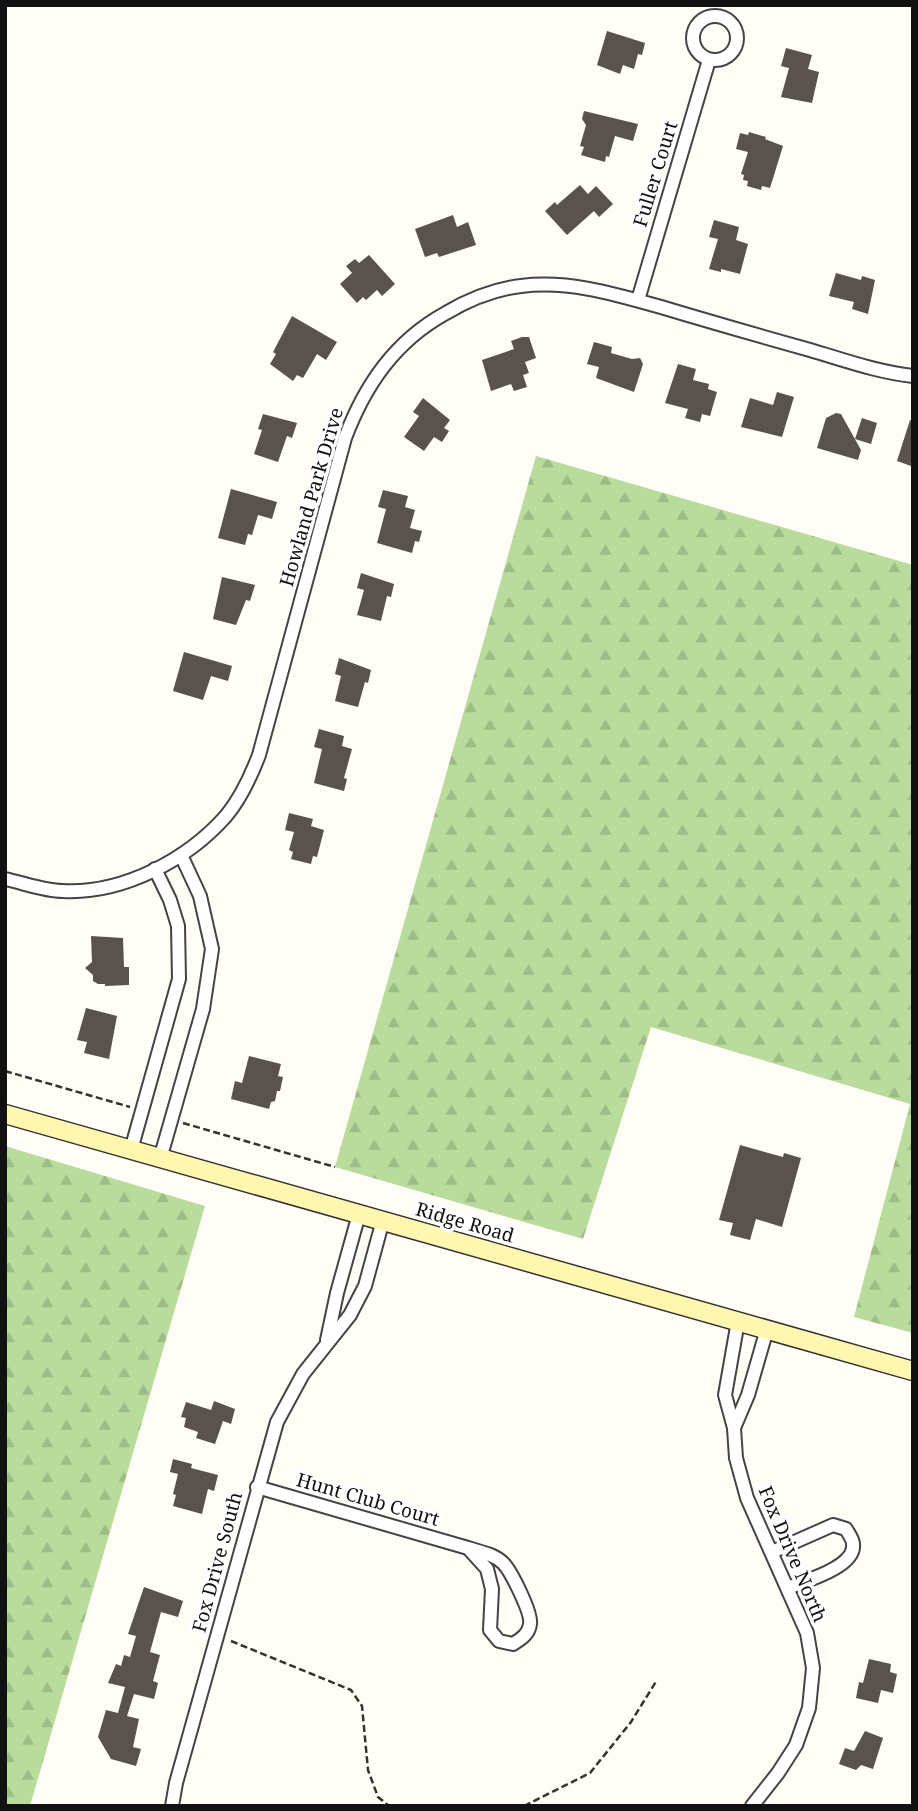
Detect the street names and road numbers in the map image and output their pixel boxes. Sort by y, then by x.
street label: Fuller Court [627,118,684,230]
street label: Howland Park Drive [273,404,349,590]
street label: Ridge Road [413,1196,518,1249]
street label: Hunt Club Court [293,1466,443,1532]
street label: Fox Drive North [753,1482,833,1626]
street label: Fox Drive South [186,1489,248,1635]

